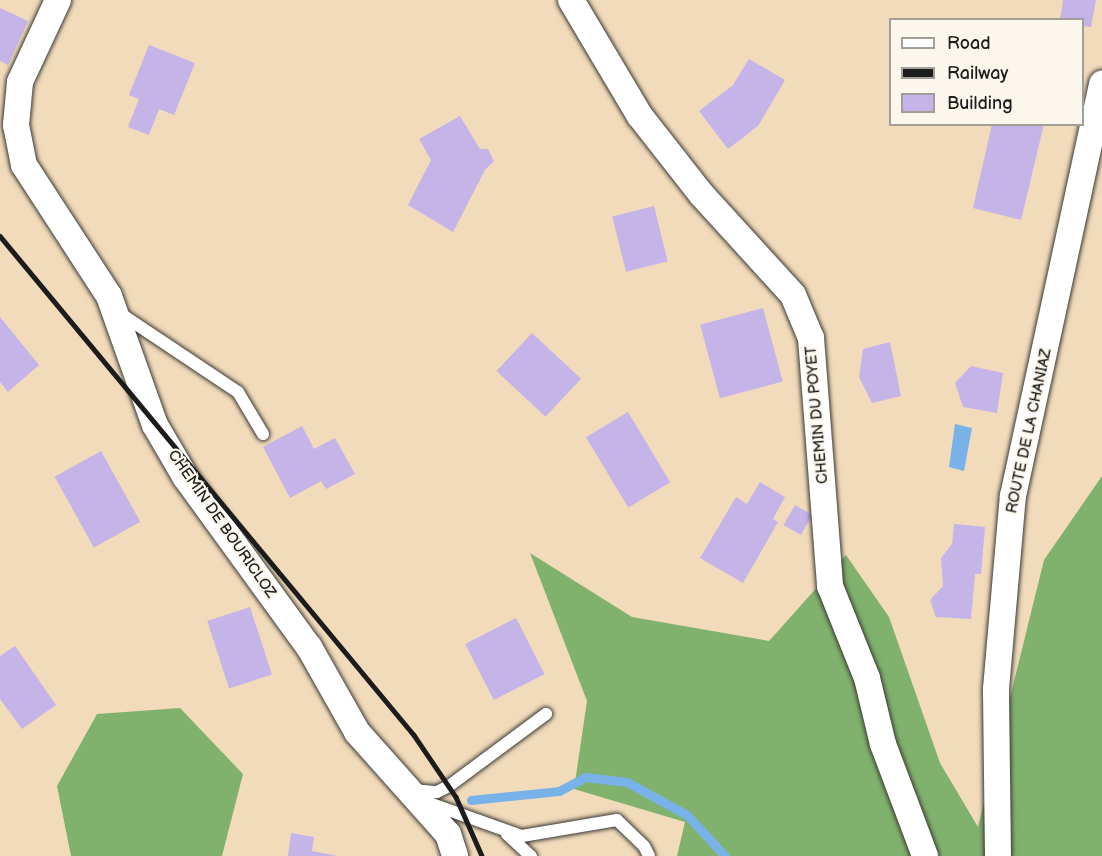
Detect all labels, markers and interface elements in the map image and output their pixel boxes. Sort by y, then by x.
legend [889,18,1084,126]
text: Road [947,33,991,54]
text: Railway [947,63,1009,84]
text: Building [947,93,1013,114]
street label: CHEMIN DU POYET [802,345,832,485]
street label: ROUTE DE LA CHANIAZ [1003,347,1055,515]
street label: CHEMIN DE BOURICLOZ [164,447,280,601]

